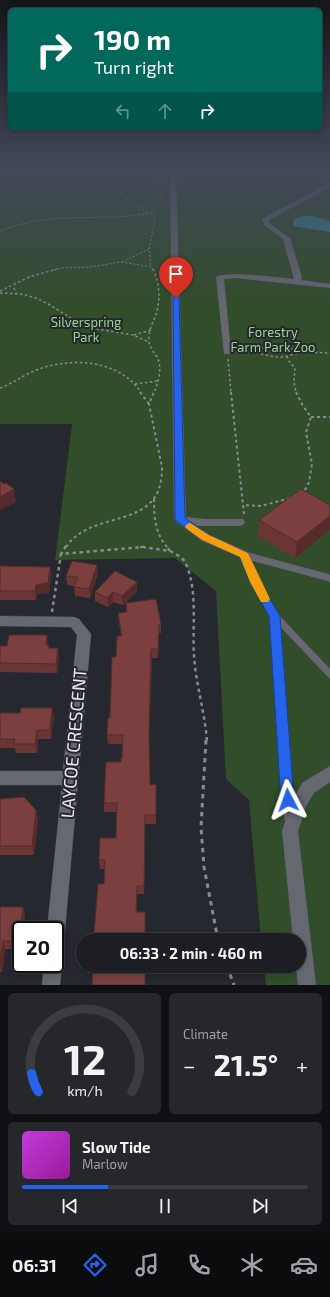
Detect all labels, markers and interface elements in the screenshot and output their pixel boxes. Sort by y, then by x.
text: 190 m [94,22,171,56]
icon: right [28,24,80,76]
text: Turn right [94,56,174,78]
icon: left [112,100,134,122]
icon: ahead [154,100,176,122]
icon: right [196,100,218,122]
pin [159,257,193,298]
icon: arrive [165,263,187,285]
park label: Silverspring Park [51,314,121,345]
park label: Forestry Farm Park Zoo [231,324,315,355]
street label: LAYCOE CRESCENT [55,666,91,819]
position arrow [267,779,309,821]
speed limit sign: 20 [12,921,64,973]
text: 06:33 · 2 min · 460 m [120,944,262,962]
text: Climate [183,1026,228,1042]
text: 12 [63,1032,106,1082]
text: 21.5° [214,1046,278,1082]
text: − [183,1052,196,1078]
text: + [296,1052,308,1078]
text: km/h [67,1081,102,1098]
text: Slow Tide [82,1138,150,1156]
text: Marlow [82,1156,128,1172]
icon: previous [59,1195,81,1217]
icon: pause [154,1195,176,1217]
icon: next [249,1195,271,1217]
icon: directions [81,1251,109,1279]
icon: music [133,1251,161,1279]
icon: phone [185,1251,213,1279]
icon: climate [238,1251,266,1279]
icon: car [290,1251,318,1279]
text: 06:31 [12,1254,57,1276]

